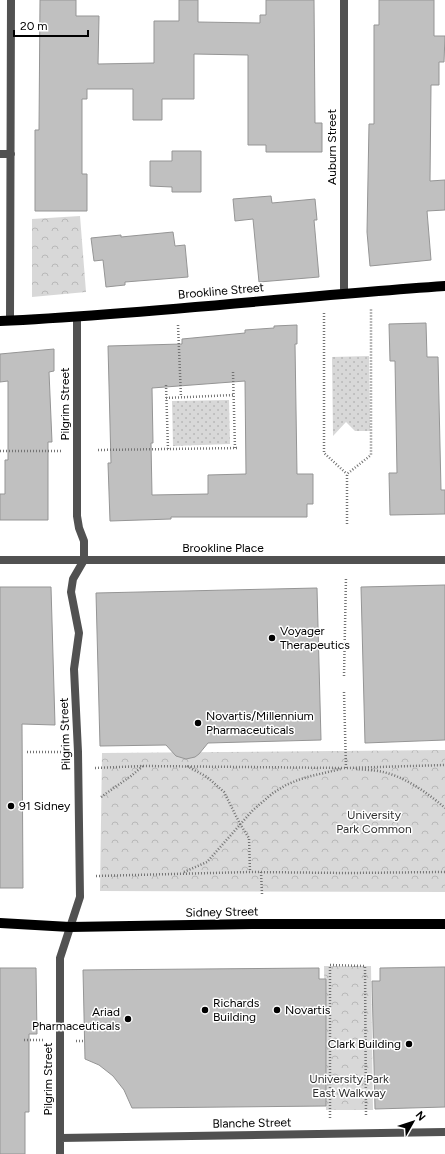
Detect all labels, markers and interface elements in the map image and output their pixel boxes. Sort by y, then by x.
scale bar [14,12,88,38]
text: 20 m [20,19,48,33]
street label: Auburn Street [325,109,339,185]
street label: Brookline Street [177,280,265,302]
street label: Pilgrim Street [58,367,72,441]
street label: Brookline Place [182,541,264,555]
place label: Voyager Therapeutics [280,624,350,652]
marker: Voyager Therapeutics [267,633,277,643]
street label: Pilgrim Street [57,697,73,771]
place label: Novartis/Millennium Pharmaceuticals [206,709,314,737]
marker: Novartis/Millennium Pharmaceuticals [193,718,203,728]
place label: 91 Sidney [19,799,71,813]
marker: 91 Sidney [6,801,16,811]
park label: University Park Common [336,808,412,836]
street label: Sidney Street [185,904,259,920]
place label: Richards Building [213,996,260,1024]
place label: Novartis [285,1003,331,1017]
place label: Ariad Pharmaceuticals [32,1005,120,1033]
marker: Richards Building [200,1005,210,1015]
marker: Novartis [272,1005,282,1015]
marker: Ariad Pharmaceuticals [123,1014,133,1024]
place label: Clark Building [328,1037,401,1051]
marker: Clark Building [404,1039,414,1049]
street label: Pilgrim Street [41,1042,55,1116]
park label: University Park East Walkway [309,1072,389,1100]
north arrow [393,1102,433,1142]
text: N [413,1109,428,1123]
street label: Blanche Street [212,1115,292,1131]

